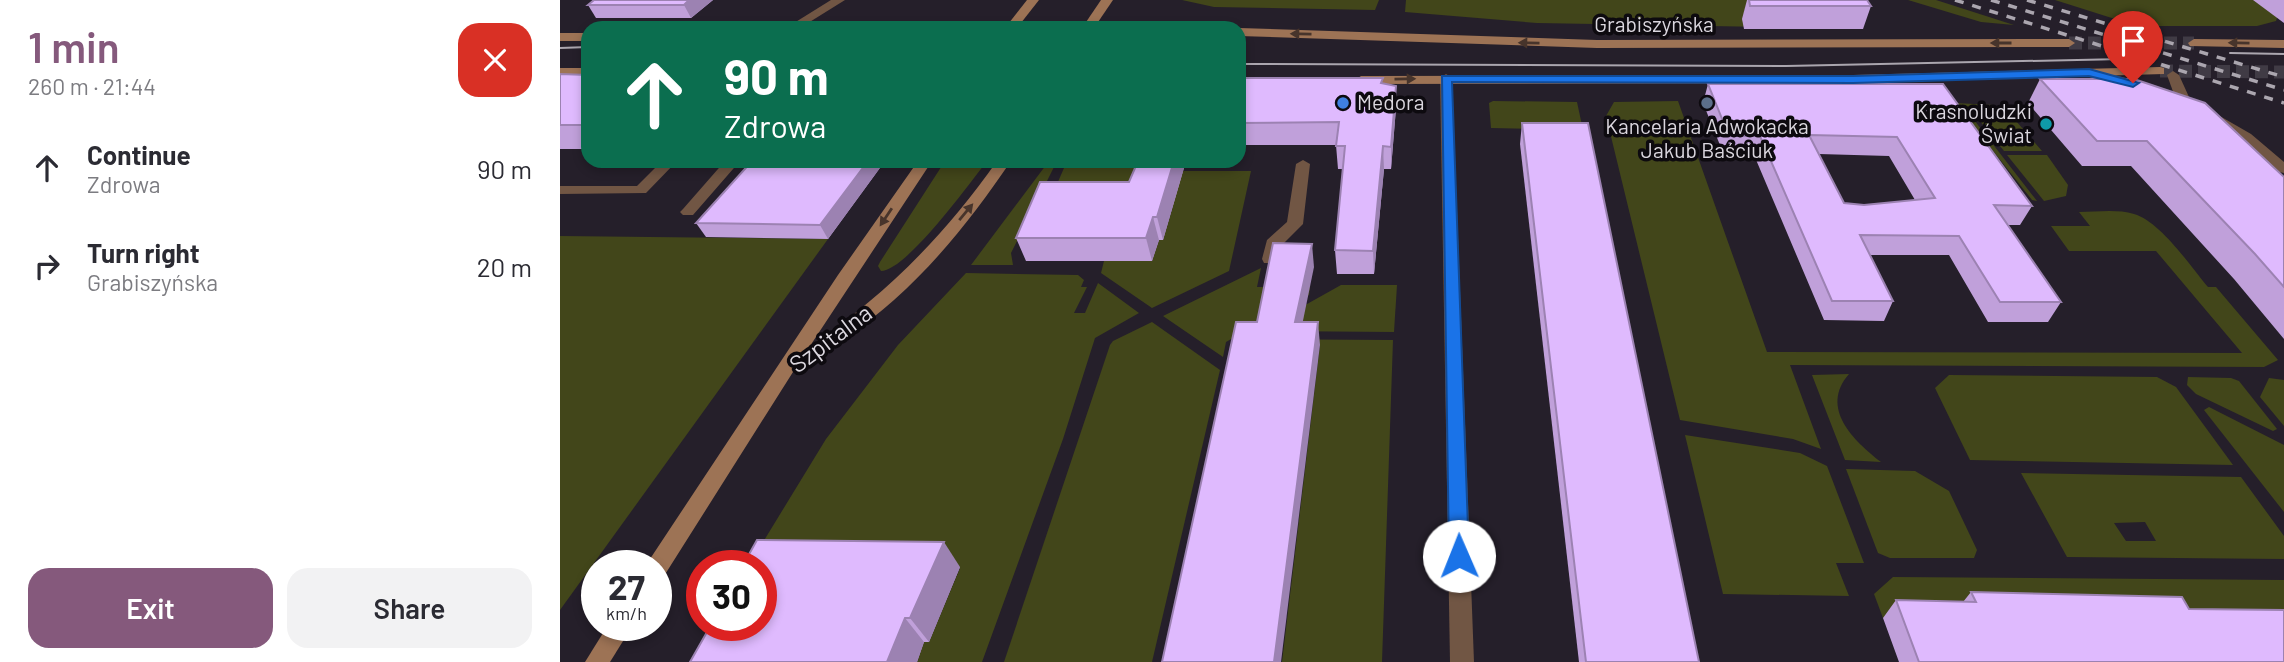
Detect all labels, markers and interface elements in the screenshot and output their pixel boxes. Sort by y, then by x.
street label: Grabiszyńska [1594,11,1714,36]
pin [2103,11,2163,83]
text: 1 min [28,21,120,71]
icon: arrive [2114,22,2152,60]
button: close [458,23,532,97]
one-way arrow [1290,28,1312,39]
one-way arrow [1517,37,1539,48]
one-way arrow [1990,37,2012,49]
one-way arrow [2228,38,2250,49]
text: 90 m [724,46,829,105]
icon: ahead [609,49,700,140]
text: 260 m · 21:44 [28,72,156,100]
one-way arrow [1394,73,1416,85]
place label: Medora [1357,89,1424,114]
marker: Medora [1335,95,1351,111]
marker: Kancelaria Adwokacka Jakub Baściuk [1699,95,1715,111]
place label: Krasnoludzki Świat [1915,98,2032,147]
text: Zdrowa [724,106,826,144]
place label: Kancelaria Adwokacka Jakub Baściuk [1605,113,1809,162]
marker: Krasnoludzki Świat [2038,116,2054,132]
text: Continue [87,139,191,170]
icon: ahead [28,149,66,187]
text: 90 m [477,153,532,184]
text: Zdrowa [87,170,161,198]
one-way arrow [958,204,973,221]
one-way arrow [879,208,893,226]
text: Turn right [87,237,200,268]
icon: right [28,247,66,285]
text: 20 m [477,251,532,282]
text: Grabiszyńska [87,268,218,296]
street label: Szpitalna [783,297,877,378]
position arrow [1422,519,1496,593]
speed limit sign: 30 [686,550,777,641]
text: 27 [608,565,645,607]
button: Exit [28,568,273,648]
button: Share [287,568,532,648]
text: km/h [606,602,647,624]

